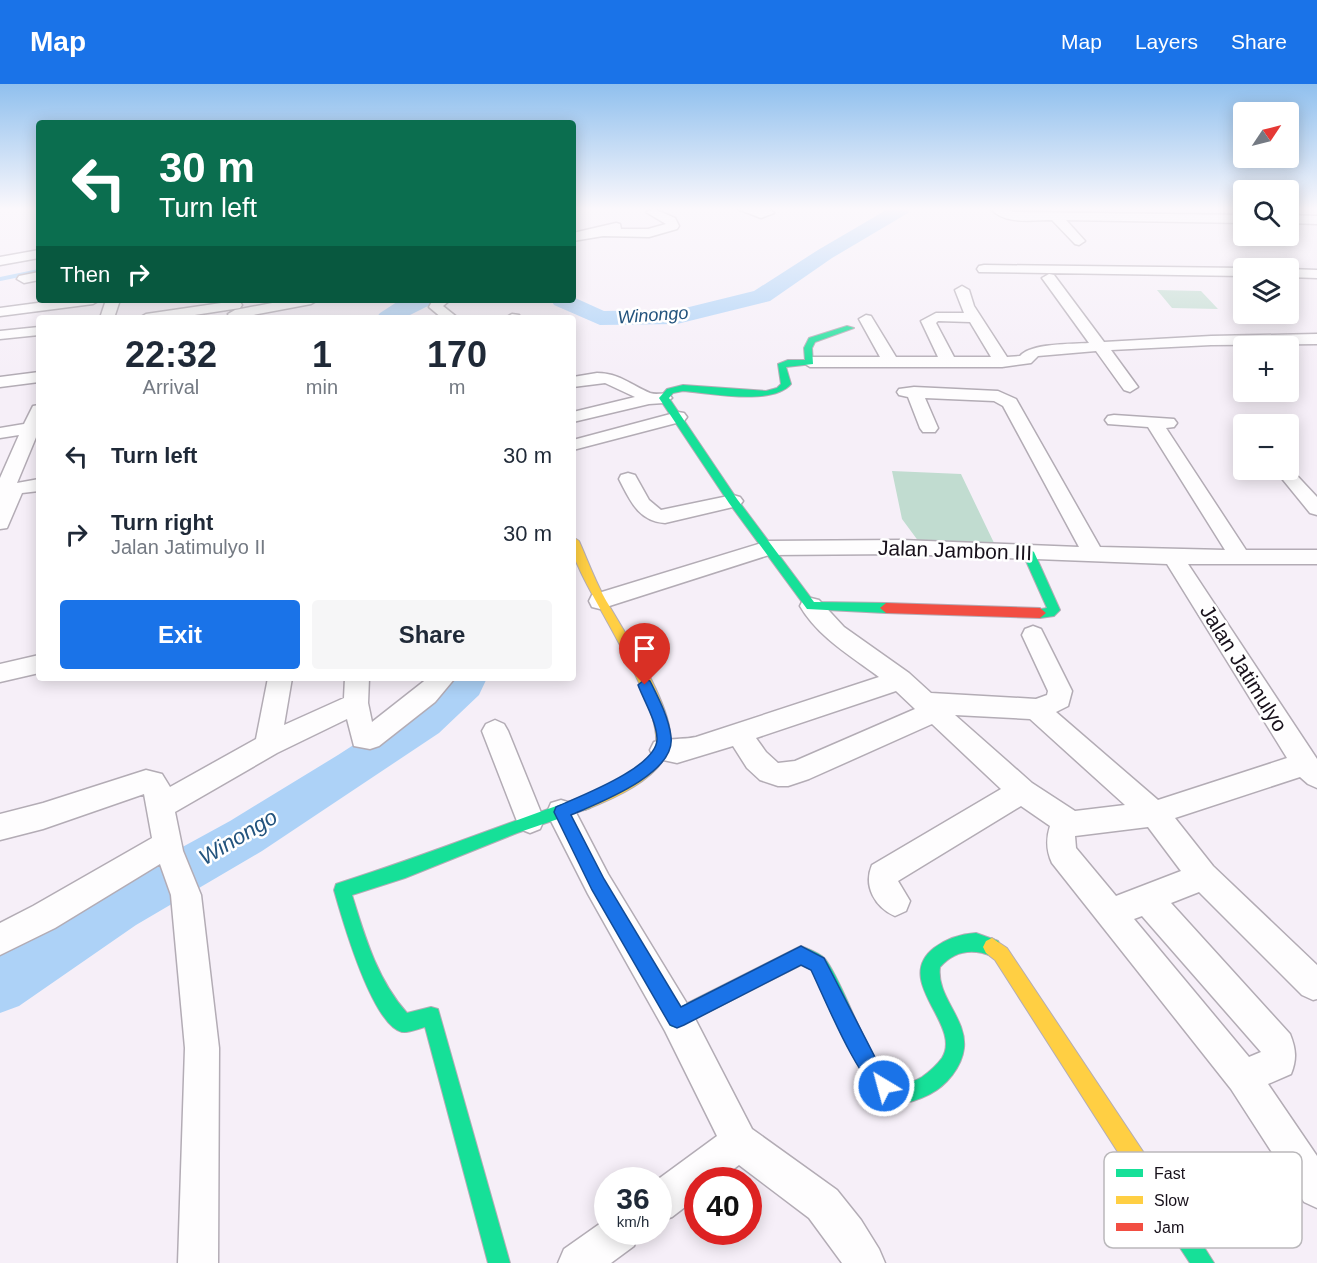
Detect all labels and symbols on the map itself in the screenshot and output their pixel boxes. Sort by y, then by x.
north arrow [1233,102,1299,168]
water label: Winongo [617,303,689,327]
street label: Jalan Jambon III [878,536,1032,564]
street label: Jalan Jatimulyo [1196,601,1292,735]
pin [619,623,670,685]
water label: Winongo [194,804,282,870]
position arrow [852,1054,916,1118]
legend [1104,1152,1302,1248]
text: Fast [1154,1165,1186,1182]
speed limit sign: 40 [684,1167,762,1245]
text: Slow [1154,1192,1189,1209]
text: Jam [1154,1219,1184,1236]

